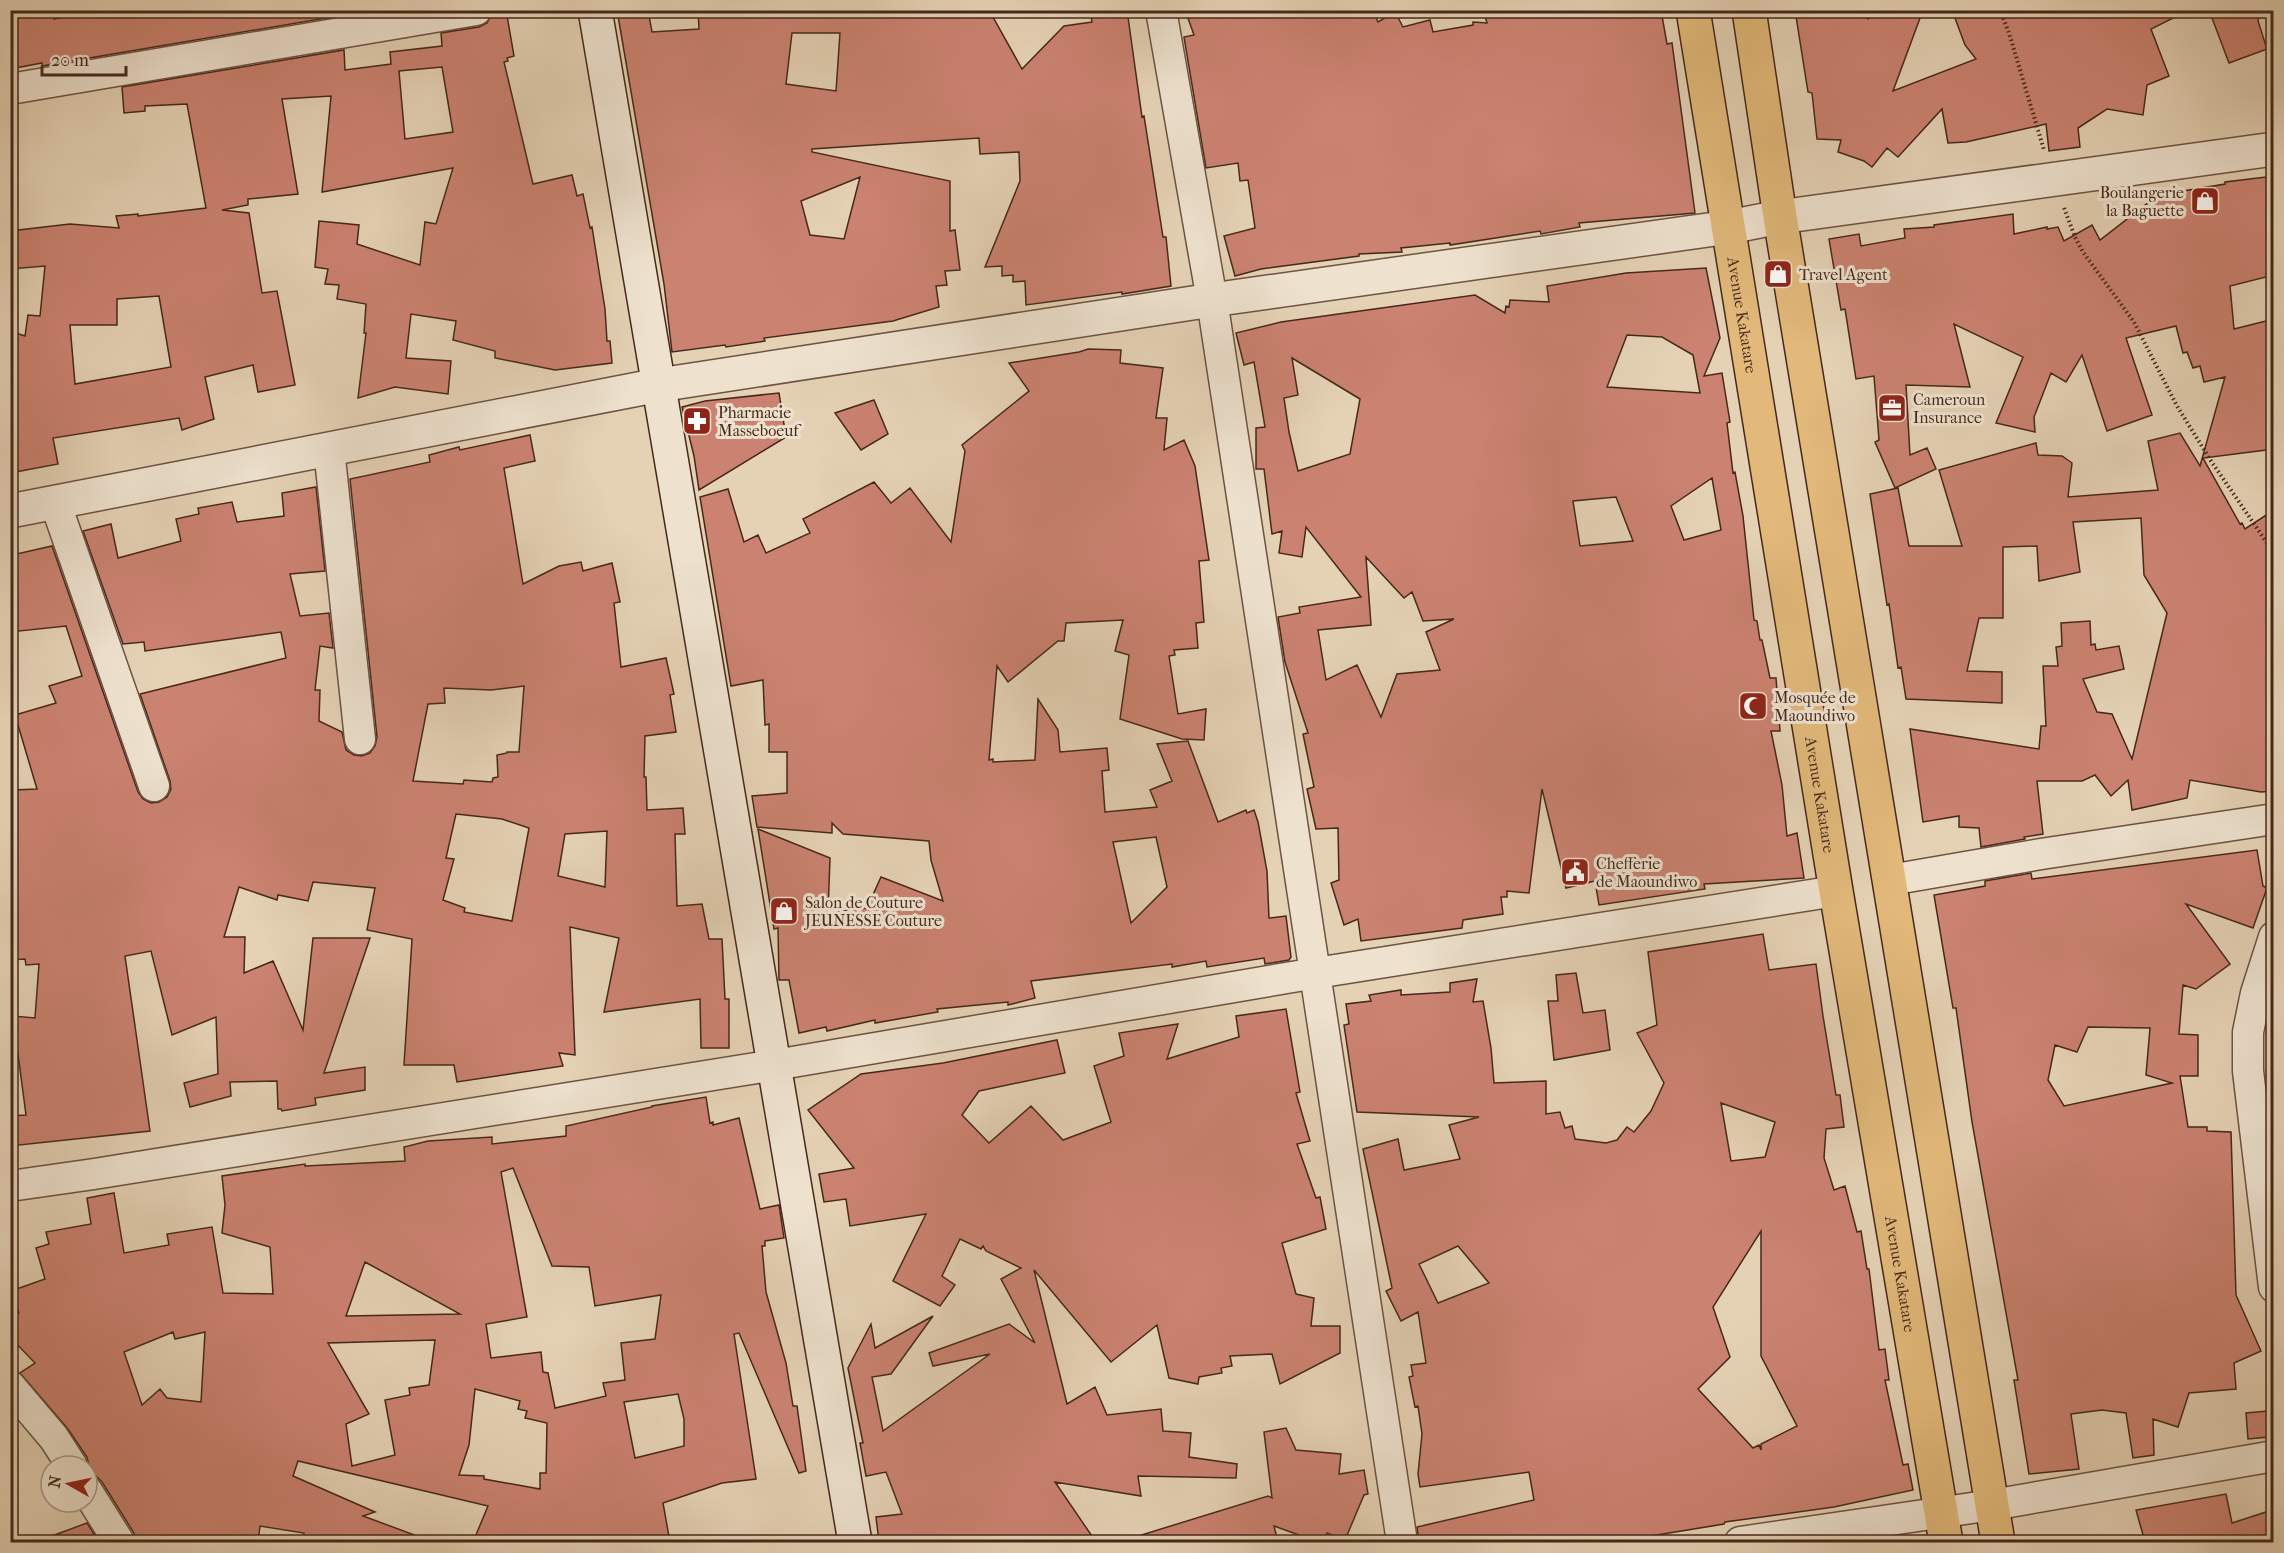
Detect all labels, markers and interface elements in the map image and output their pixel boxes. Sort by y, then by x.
scale bar [42,39,126,77]
text: 20 m [51,50,89,71]
place label: Boulangerie la Baguette [2100,183,2184,220]
shop icon: Boulangerie la Baguette [2189,185,2221,217]
street label: Avenue Kakatare [1723,254,1761,375]
shop icon: Travel Agent [1762,258,1794,290]
place label: Travel Agent [1799,265,1888,284]
place label: Cameroun Insurance [1913,390,1986,427]
office icon: Cameroun Insurance [1876,392,1908,424]
place label: Pharmacie Masseboeuf [718,403,802,440]
pharmacy icon: Pharmacie Masseboeuf [681,405,713,437]
place label: Mosquée de Maoundiwo [1774,688,1856,725]
mosque icon: Mosquée de Maoundiwo [1737,690,1769,722]
street label: Avenue Kakatare [1801,734,1839,855]
place label: Chefferie de Maoundiwo [1596,854,1697,891]
public building icon: Chefferie de Maoundiwo [1559,856,1591,888]
place label: Salon de Couture JEUNESSE Couture [803,893,942,930]
shop icon: Salon de Couture JEUNESSE Couture [768,895,800,927]
street label: Avenue Kakatare [1881,1214,1919,1334]
north arrow [39,1454,99,1514]
text: N [44,1473,65,1489]

